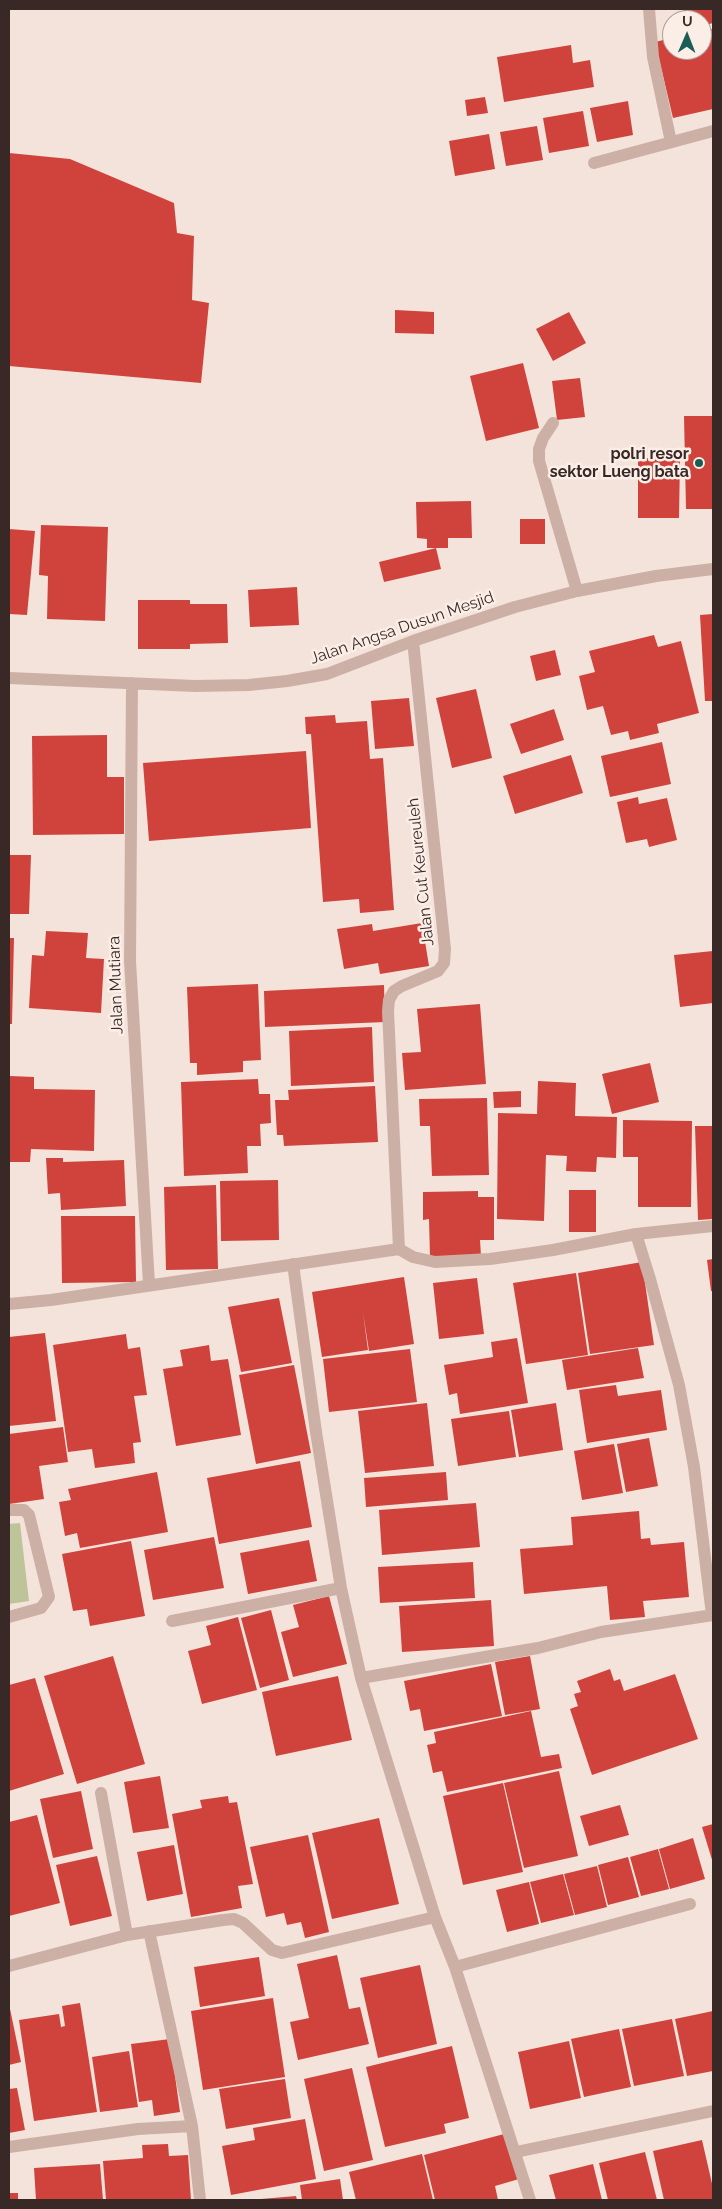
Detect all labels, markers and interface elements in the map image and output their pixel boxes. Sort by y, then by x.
north arrow [662,10,712,60]
text: U [682,13,693,29]
place label: polri resor sektor Lueng bata [550,444,689,482]
marker: polri resor sektor Lueng bata [693,457,705,469]
street label: Jalan Angsa Dusun Mesjid [308,588,496,668]
street label: Jalan Cut Keureuleh [404,797,438,947]
street label: Jalan Mutiara [105,936,127,1034]

